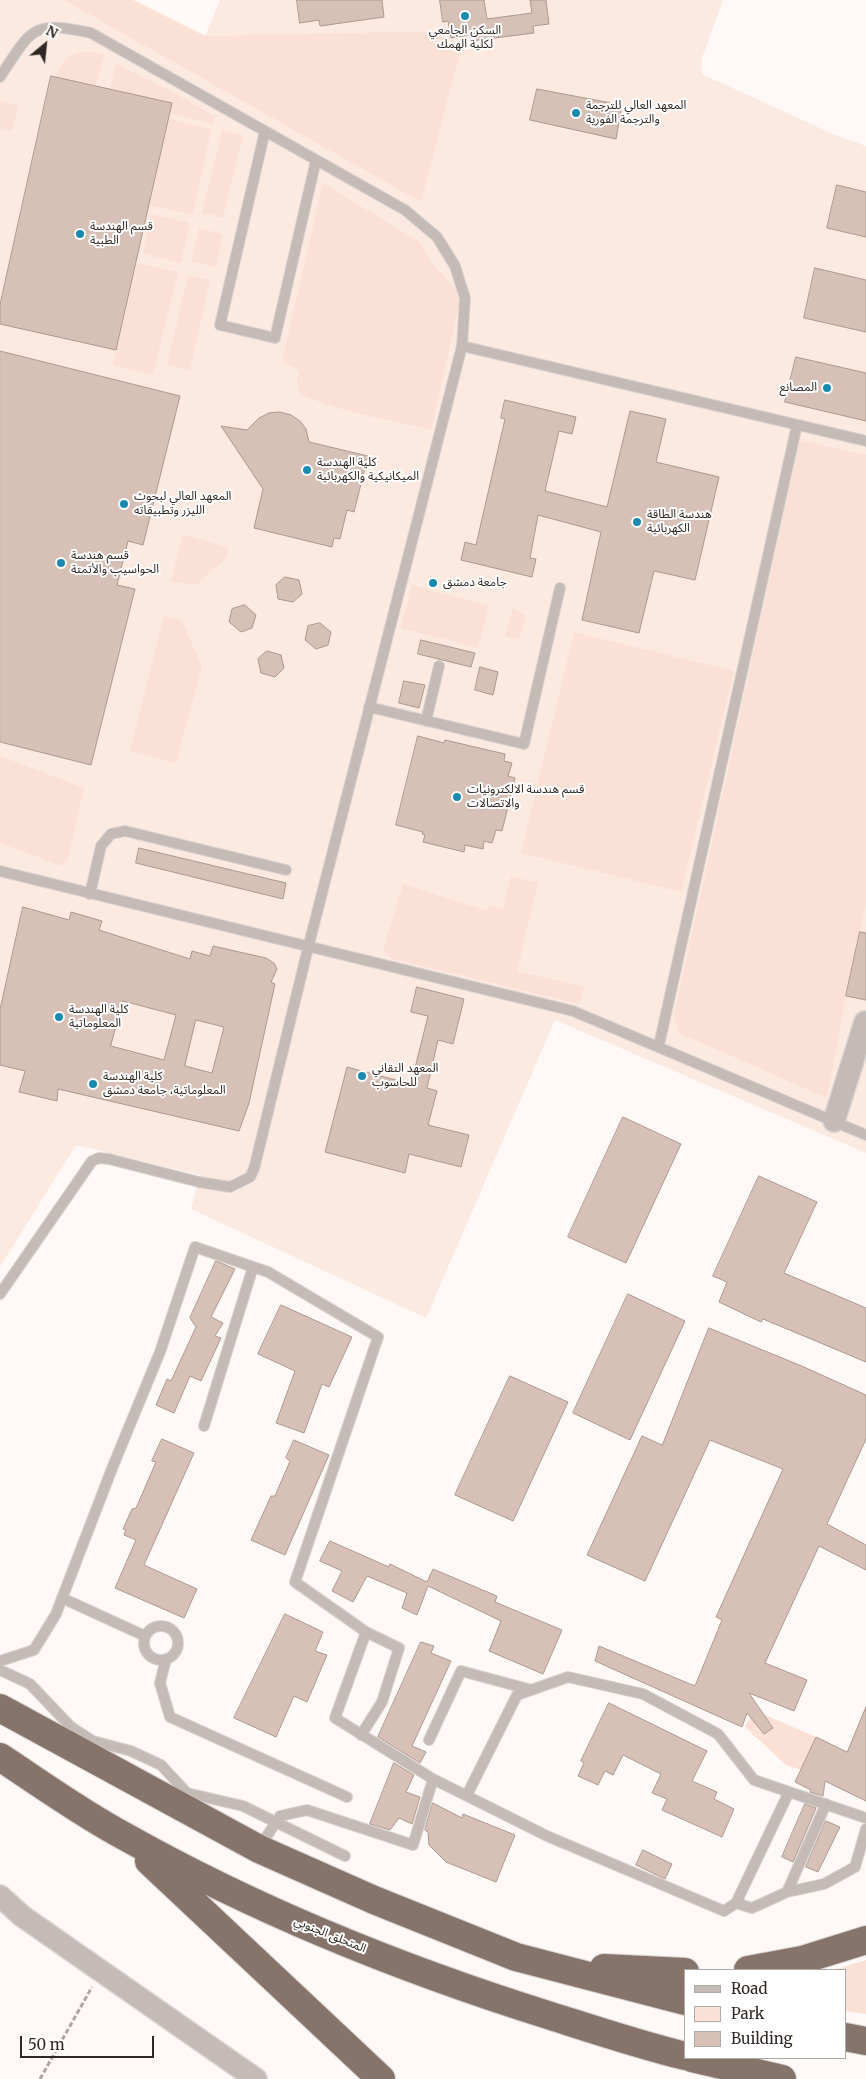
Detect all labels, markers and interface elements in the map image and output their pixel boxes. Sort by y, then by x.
marker: السكن الجامعي لكلية الهمك [459,10,471,22]
north arrow [20,20,70,70]
text: N [43,21,61,42]
place label: السكن الجامعي لكلية الهمك [429,24,501,52]
place label: المعهد العالي للترجمة والترجمة الفورية [586,99,686,127]
marker: المعهد العالي للترجمة والترجمة الفورية [570,107,582,119]
place label: قسم الهندسة الطبية [90,220,153,248]
marker: قسم الهندسة الطبية [74,228,86,240]
place label: المصانع [780,381,817,395]
marker: المصانع [821,382,833,394]
place label: كلية الهندسة الميكانيكية والكهربائية [317,456,419,484]
marker: كلية الهندسة الميكانيكية والكهربائية [301,464,313,476]
place label: المعهد العالي لبحوث الليزر وتطبيقاته [134,490,231,518]
marker: المعهد العالي لبحوث الليزر وتطبيقاته [118,498,130,510]
place label: هندسة الطاقة الكهربائية [647,508,712,536]
marker: هندسة الطاقة الكهربائية [631,516,643,528]
place label: قسم هندسة الحواسيب والأتمتة [71,549,159,577]
marker: قسم هندسة الحواسيب والأتمتة [55,557,67,569]
place label: جامعة دمشق [443,576,507,590]
marker: جامعة دمشق [427,577,439,589]
place label: قسم هندسة الالكترونيات والاتصالات [467,783,584,811]
marker: قسم هندسة الالكترونيات والاتصالات [451,791,463,803]
place label: كلية الهندسة المعلوماتية [69,1003,128,1031]
marker: كلية الهندسة المعلوماتية [53,1011,65,1023]
place label: المعهد التقاني للحاسوب [372,1062,438,1090]
place label: كلية الهندسة المعلوماتية، جامعة دمشق [103,1070,226,1098]
marker: المعهد التقاني للحاسوب [356,1070,368,1082]
marker: كلية الهندسة المعلوماتية، جامعة دمشق [87,1078,99,1090]
street label: المتحلق الجنوبي [292,1914,368,1956]
legend [684,1969,846,2059]
text: Road [731,1979,767,1998]
text: Park [731,2004,764,2023]
scale bar [22,2026,156,2058]
text: Building [731,2029,793,2048]
text: 50 m [28,2035,65,2054]

